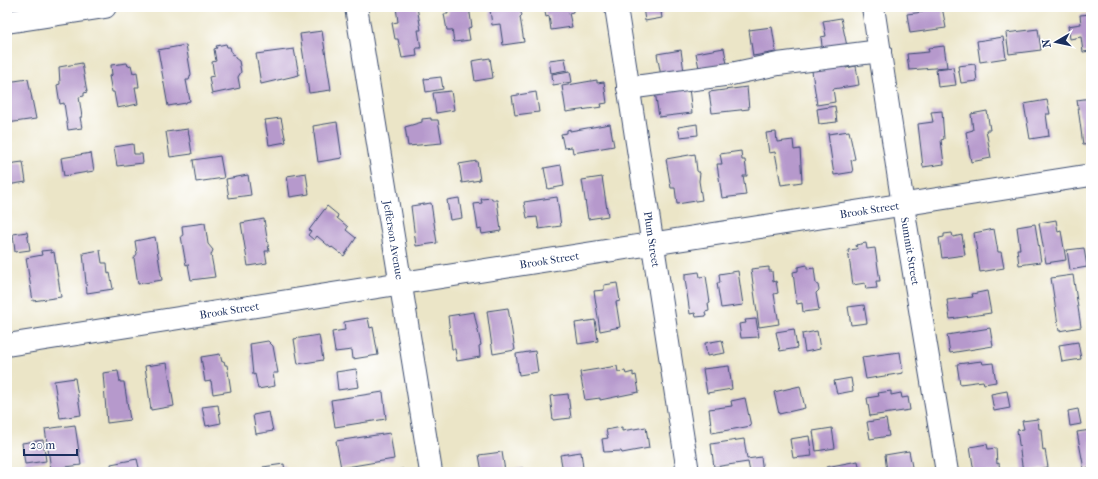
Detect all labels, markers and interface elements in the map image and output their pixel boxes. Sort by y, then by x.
north arrow [1036,22,1076,62]
text: N [1039,38,1054,49]
street label: Jefferson Avenue [381,199,406,281]
street label: Brook Street [839,199,900,221]
street label: Plum Street [641,210,663,268]
street label: Summit Street [898,216,922,286]
street label: Brook Street [519,249,580,271]
street label: Brook Street [199,299,260,321]
scale bar [24,431,77,457]
text: 20 m [30,438,55,452]

